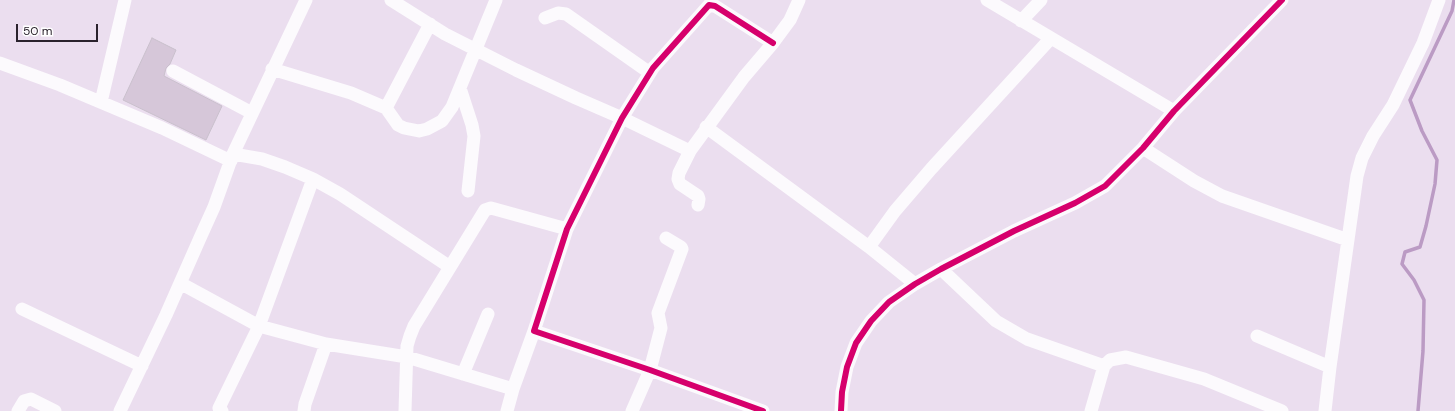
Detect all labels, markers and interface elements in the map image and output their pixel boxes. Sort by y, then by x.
scale bar [18,16,100,42]
text: 50 m [23,23,52,39]

